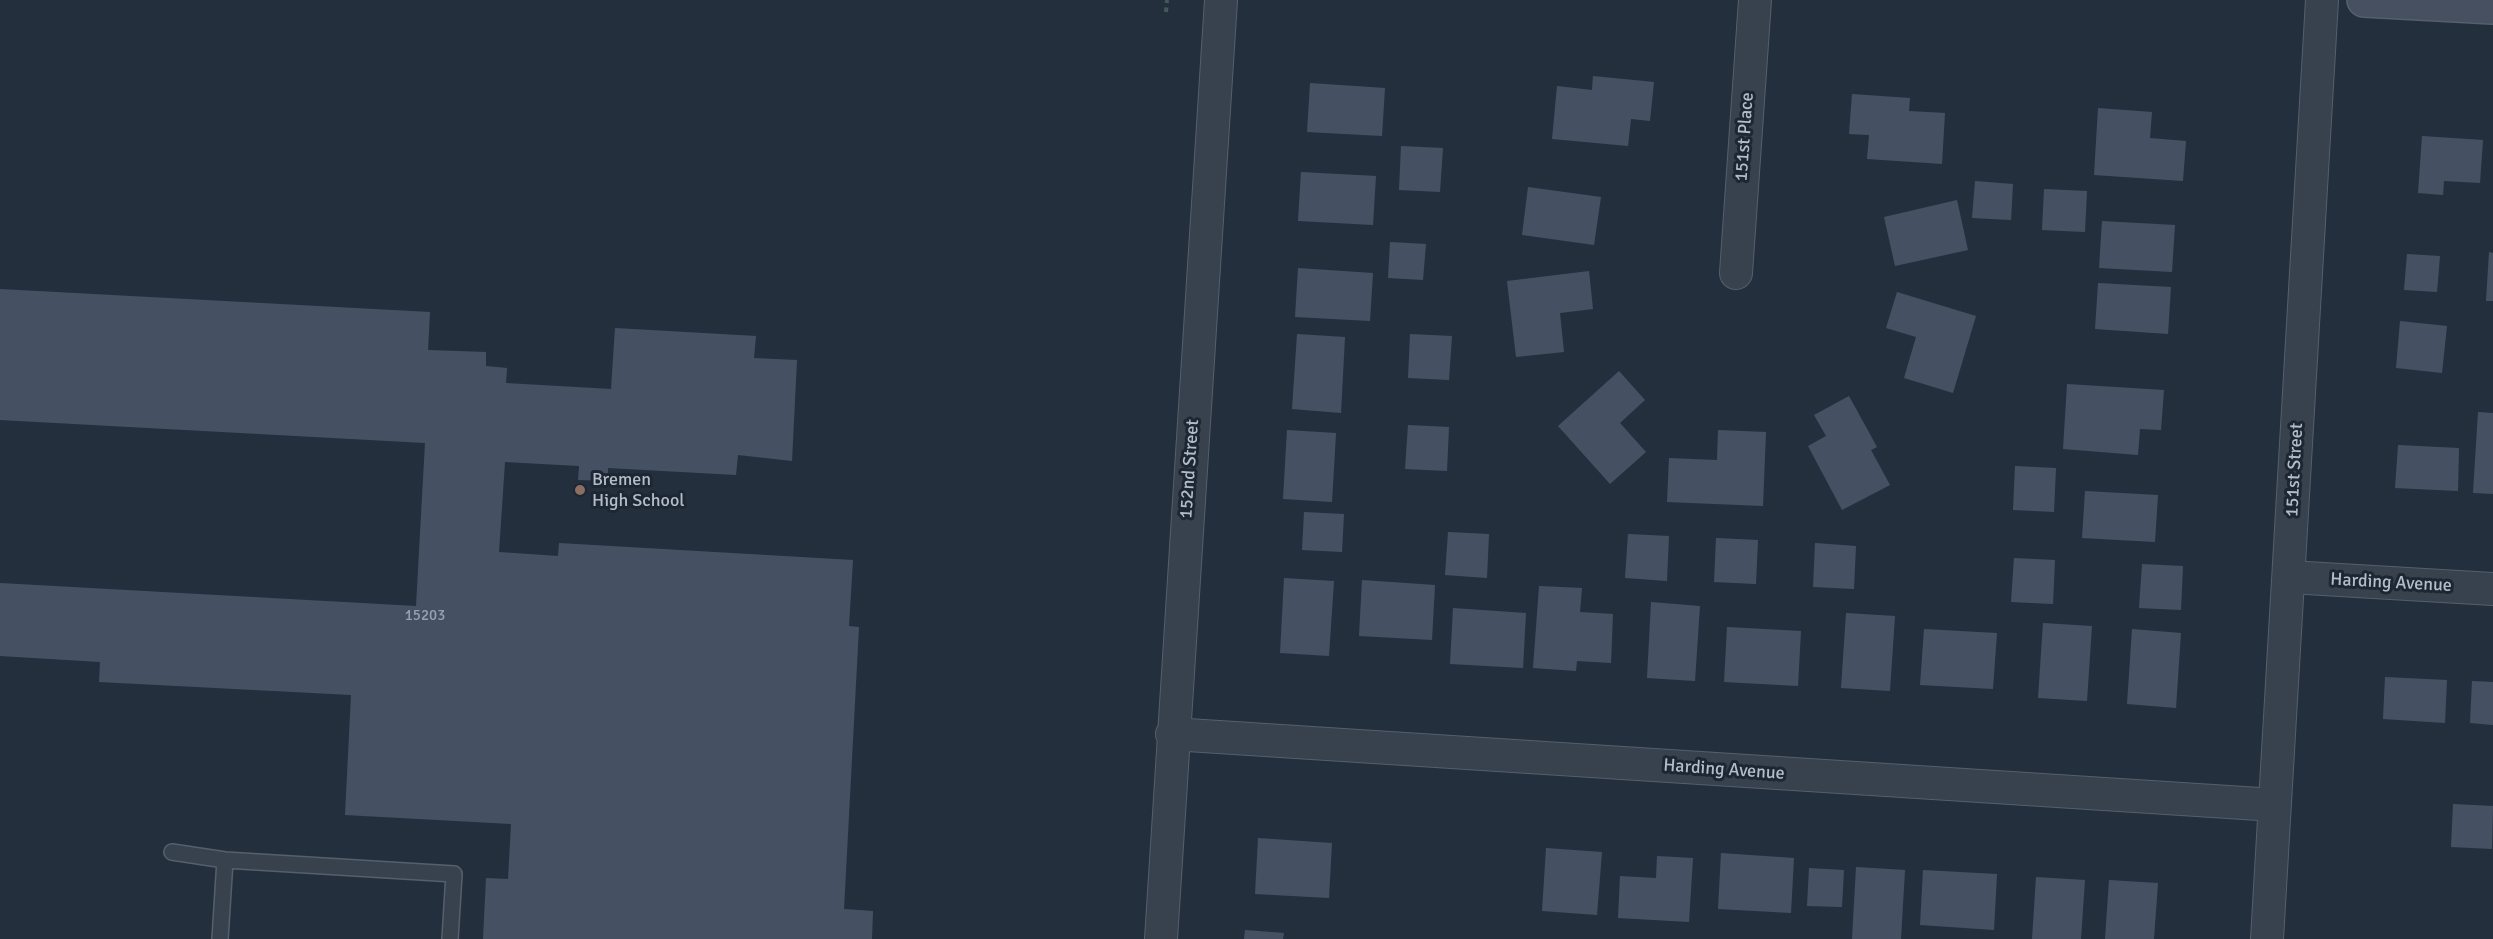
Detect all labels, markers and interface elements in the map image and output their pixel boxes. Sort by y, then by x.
street label: 151st Place [1731,92,1759,182]
street label: 152nd Street [1176,419,1204,519]
street label: 151st Street [2282,422,2308,518]
place label: Bremen High School [592,469,685,512]
marker: Bremen High School [573,483,587,497]
street label: Harding Avenue [2330,569,2452,597]
house number: 15203 [405,607,445,625]
street label: Harding Avenue [1663,755,1785,785]

